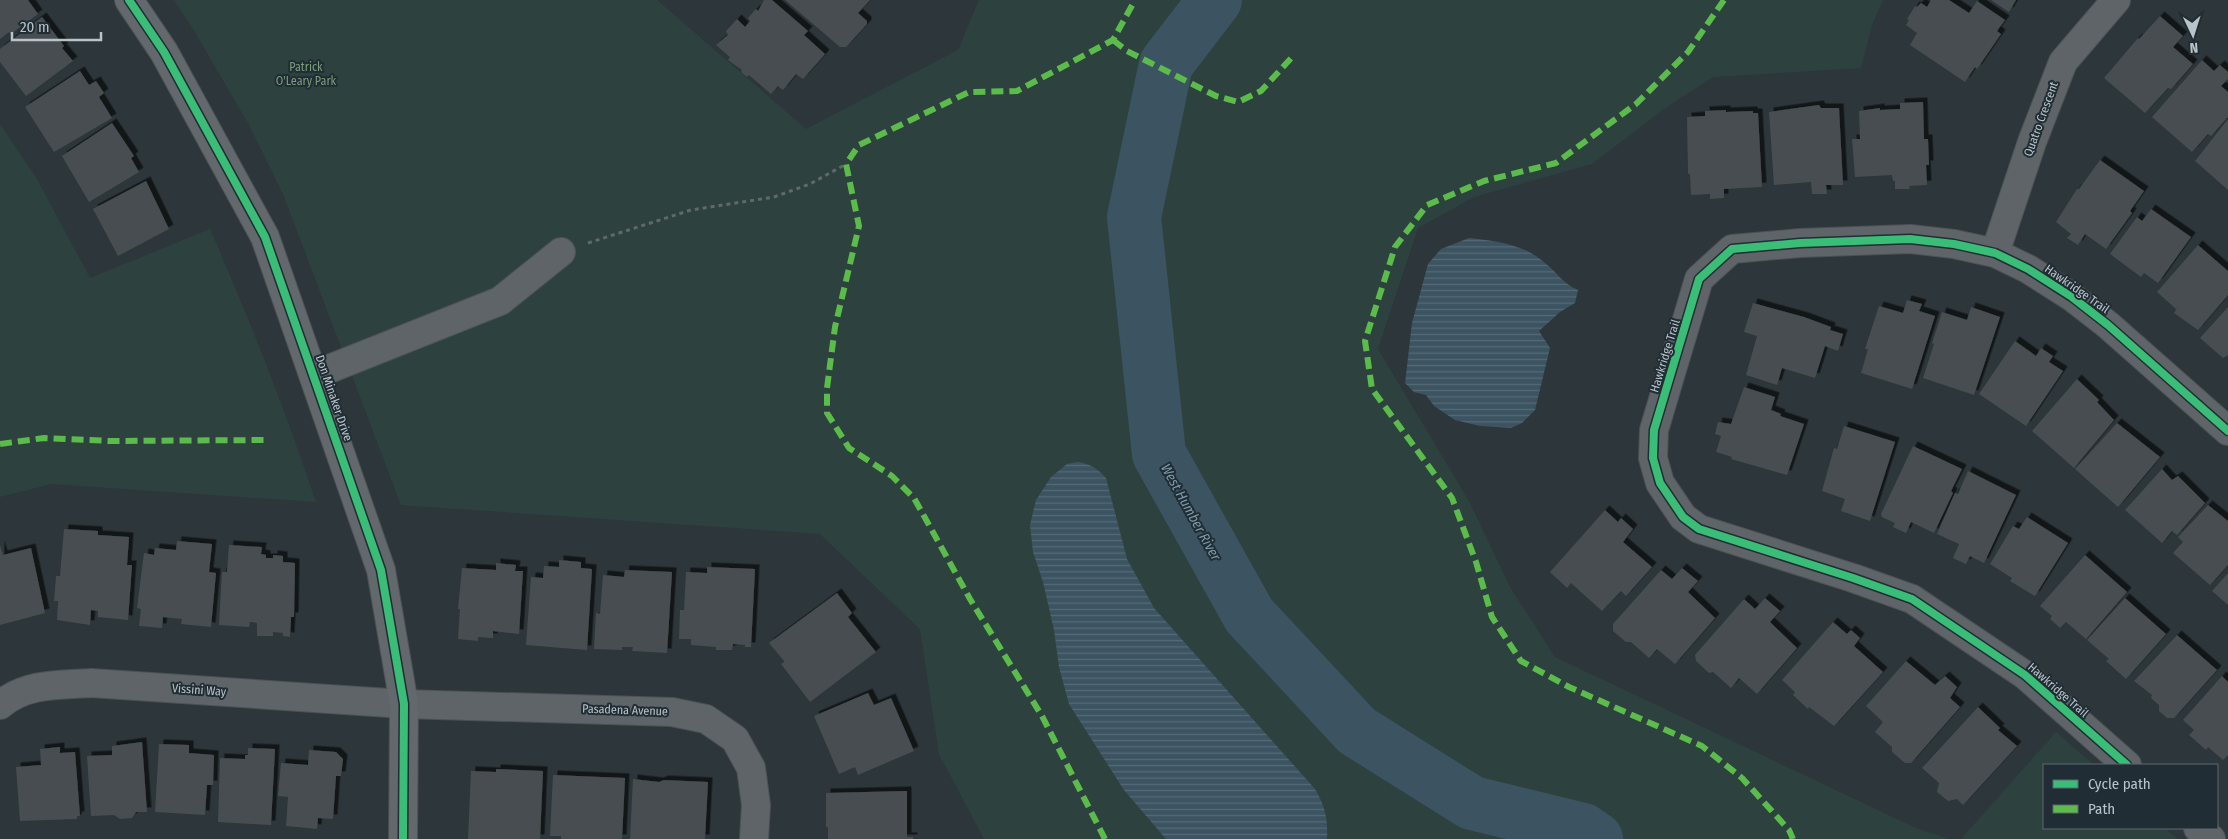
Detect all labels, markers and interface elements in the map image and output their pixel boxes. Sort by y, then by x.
scale bar [12,10,101,42]
north arrow [2168,10,2218,60]
text: 20 m [20,18,50,36]
text: N [2189,39,2199,56]
park label: Patrick O'Leary Park [276,60,337,88]
street label: Quatro Crescent [2021,80,2061,158]
street label: Hawkridge Trail [2042,262,2112,316]
street label: Hawkridge Trail [1647,318,1683,394]
street label: Don Minaker Drive [313,353,355,443]
water label: West Humber River [1157,461,1225,565]
street label: Hawkridge Trail [2025,660,2091,720]
street label: Vissini Way [172,681,227,699]
street label: Pasadena Avenue [582,702,668,718]
legend [2043,764,2218,829]
text: Cycle path [2088,775,2151,793]
text: Path [2088,800,2115,818]

